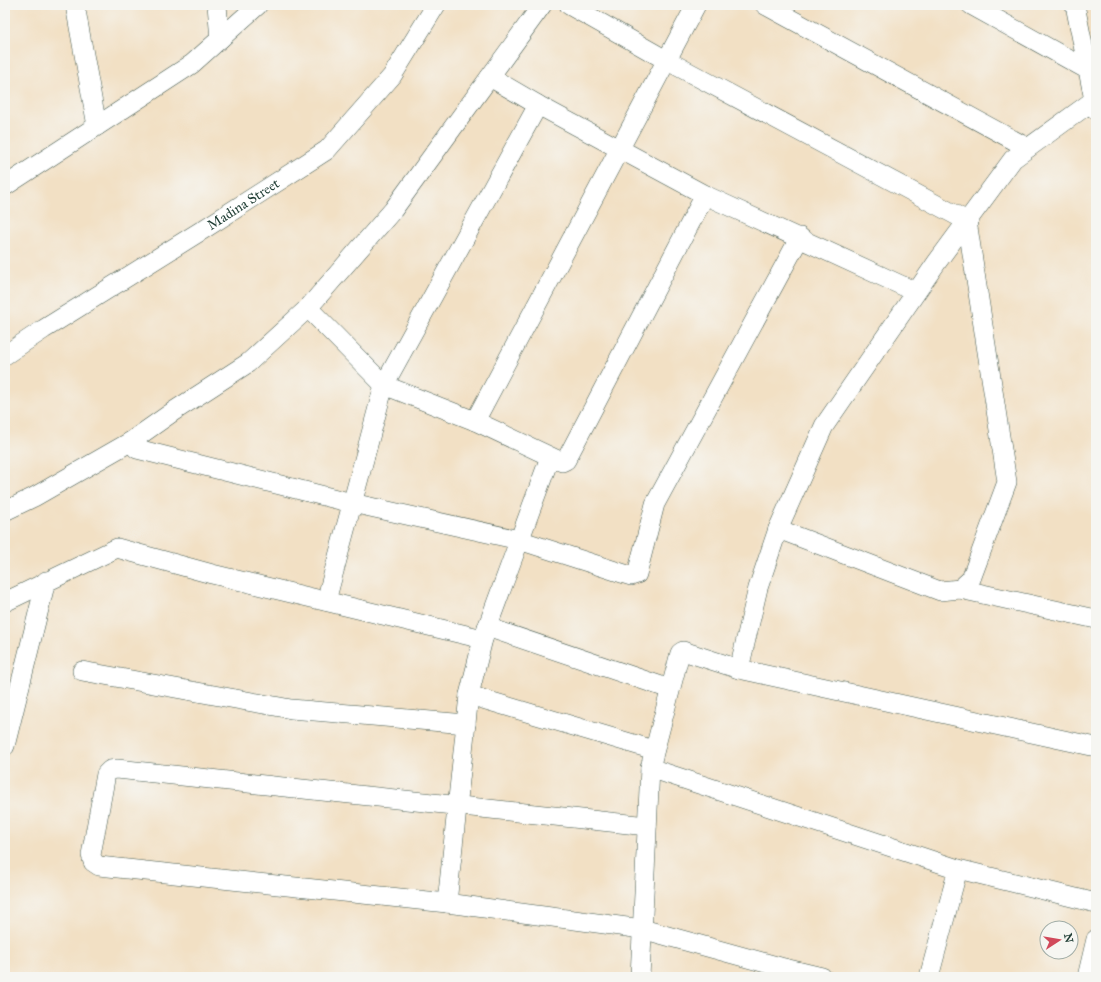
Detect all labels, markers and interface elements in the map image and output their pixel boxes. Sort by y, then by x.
street label: Madina Street [204,174,282,233]
north arrow [1039,920,1079,960]
text: N [1061,932,1076,945]

